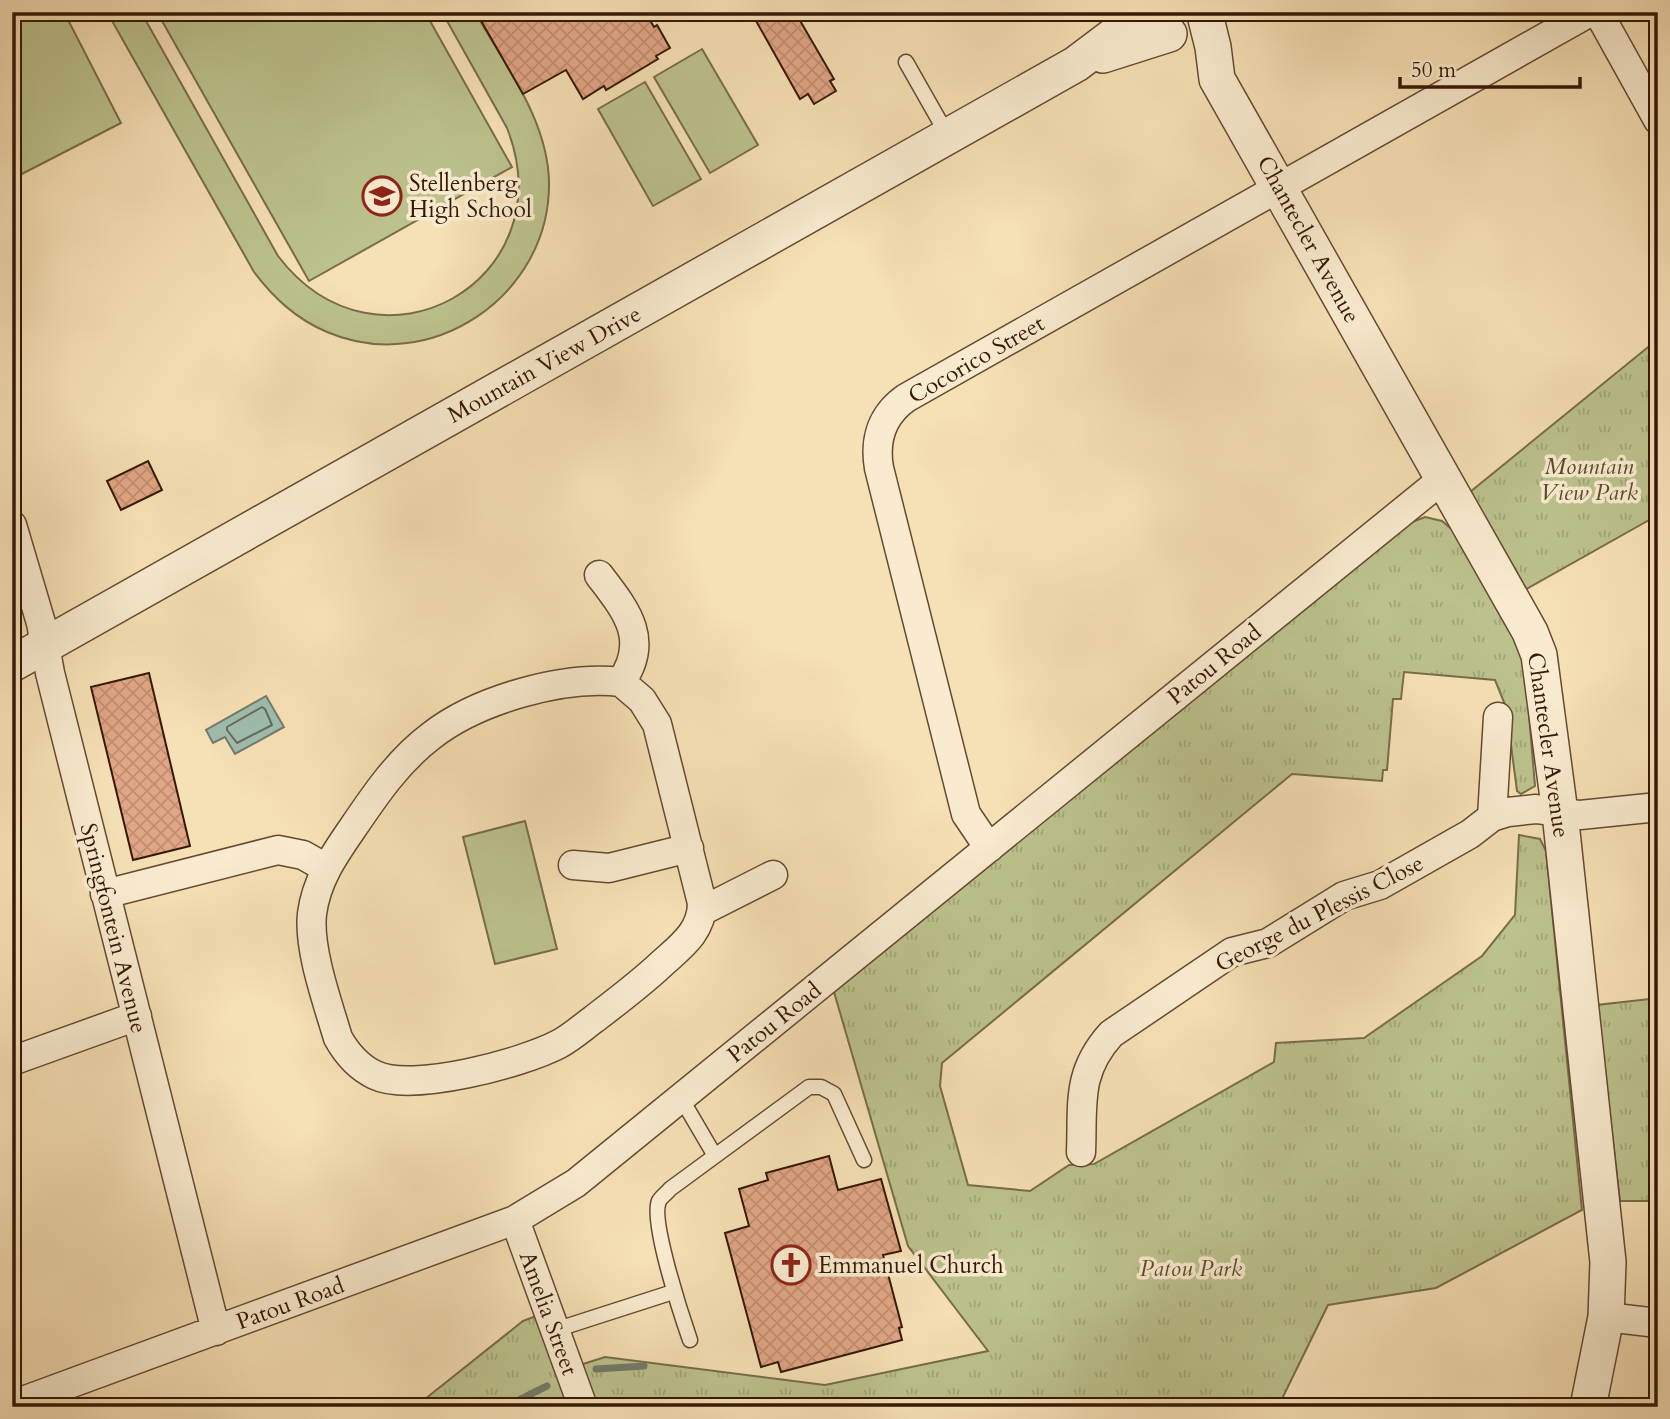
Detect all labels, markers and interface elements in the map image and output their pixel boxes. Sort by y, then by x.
scale bar [1400,46,1581,90]
text: 50 m [1411,56,1456,85]
street label: Chantecler Avenue [1250,150,1367,328]
place label: Stellenberg High School [409,168,532,225]
school or university icon: Stellenberg High School [361,175,403,217]
street label: Mountain View Drive [442,298,647,431]
street label: Cocorico Street [903,308,1050,411]
park label: Mountain View Park [1540,451,1638,508]
street label: Patou Road [1161,616,1268,712]
street label: Chantecler Avenue [1520,650,1577,840]
street label: Springfontein Avenue [72,820,155,1036]
street label: George du Plessis Close [1210,848,1429,979]
street label: Patou Road [721,974,828,1070]
church icon: Emmanuel Church [770,1244,812,1286]
street label: Amelia Street [512,1247,585,1380]
place label: Emmanuel Church [818,1250,1004,1281]
park label: Patou Park [1140,1253,1243,1284]
street label: Patou Road [232,1269,349,1337]

